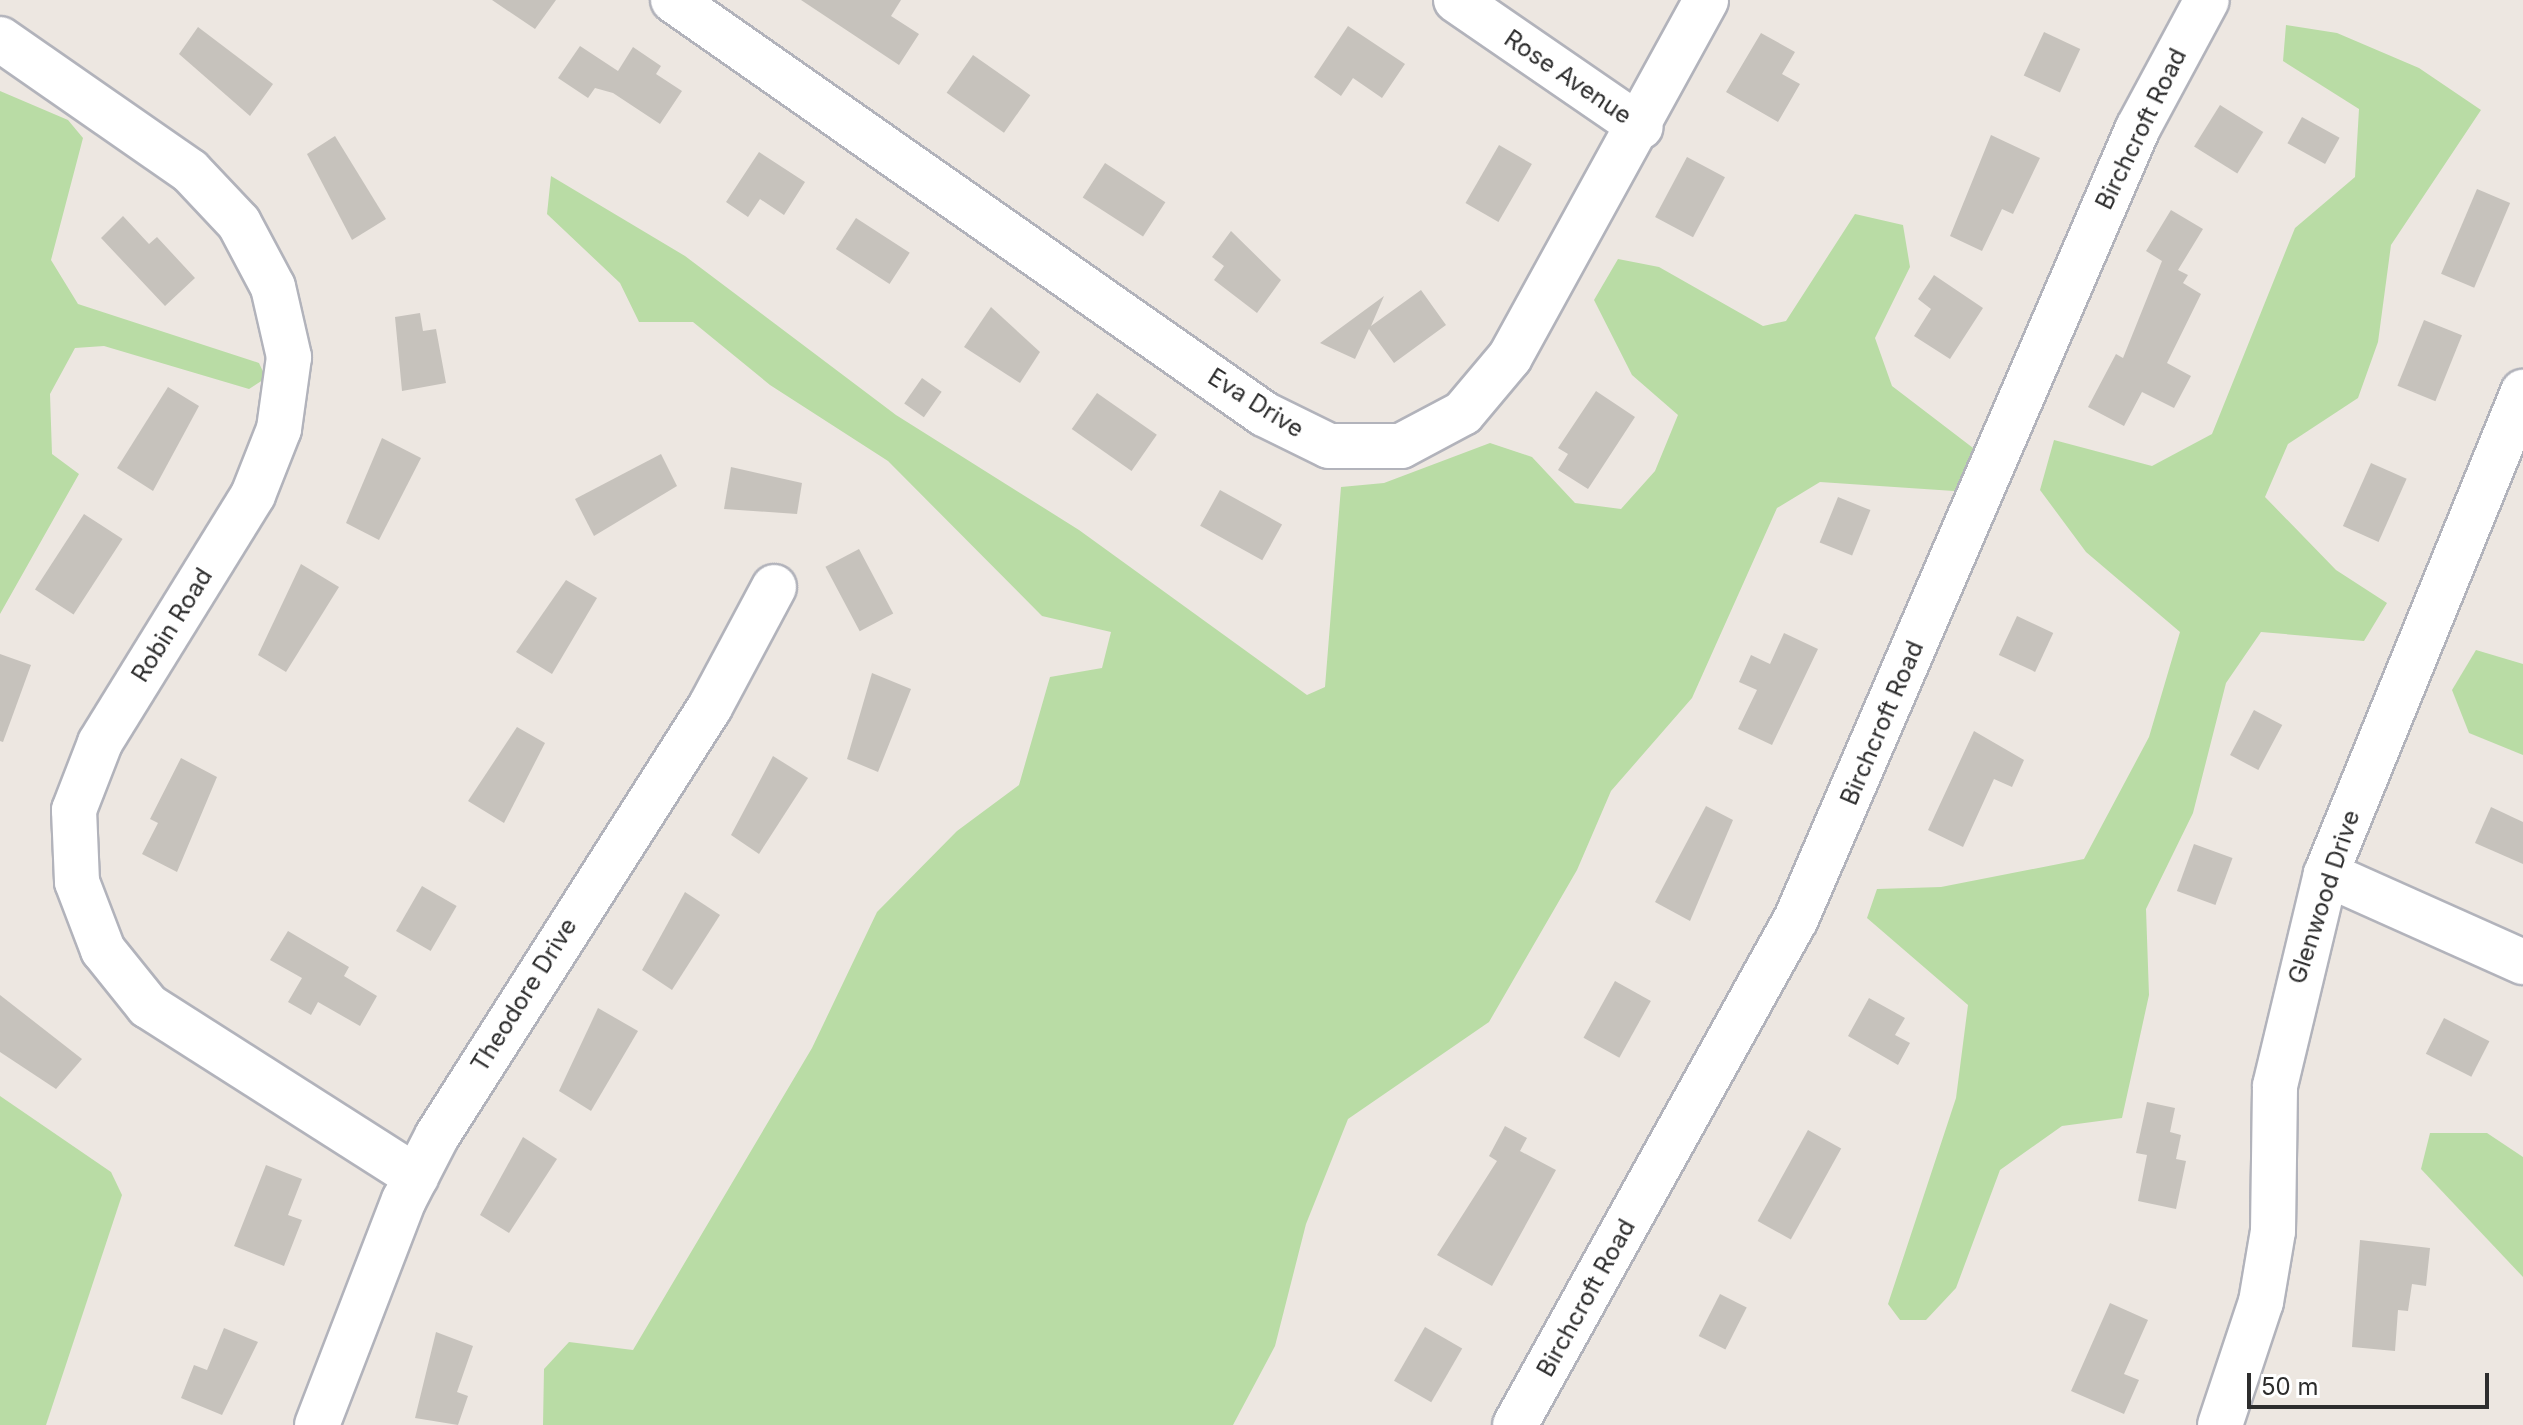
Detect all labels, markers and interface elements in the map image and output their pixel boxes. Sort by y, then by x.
street label: Rose Avenue [1499,24,1637,130]
street label: Birchcroft Road [2090,44,2192,214]
street label: Eva Drive [1203,362,1309,444]
street label: Robin Road [126,563,218,687]
street label: Birchcroft Road [1834,637,1930,809]
street label: Glenwood Drive [2282,807,2366,987]
street label: Theodore Drive [465,913,583,1077]
street label: Birchcroft Road [1531,1214,1641,1382]
scale bar [2251,1357,2493,1407]
text: 50 m [2261,1372,2319,1401]

